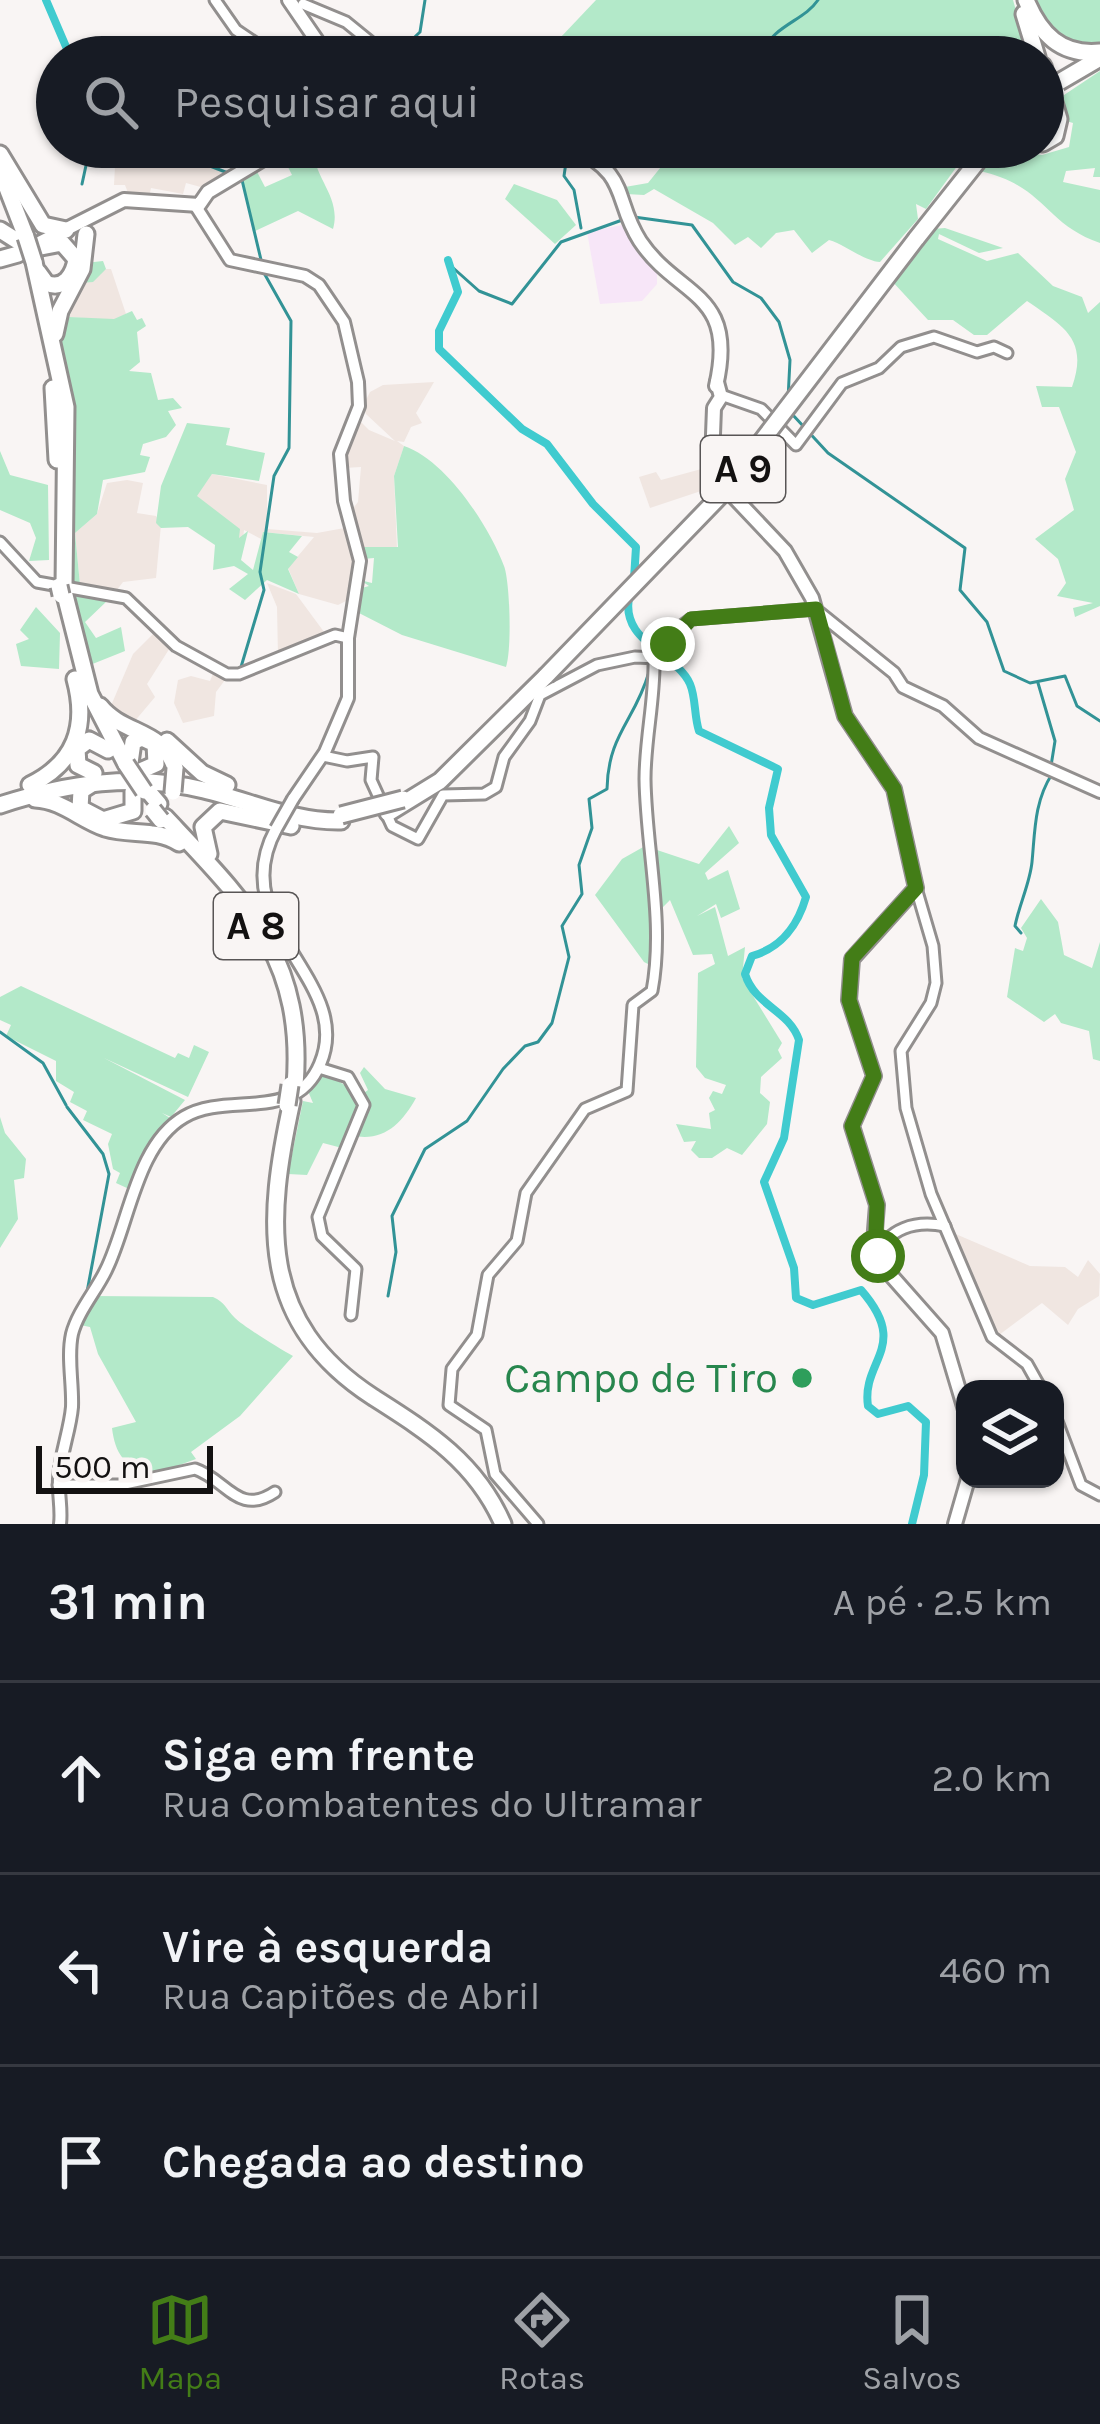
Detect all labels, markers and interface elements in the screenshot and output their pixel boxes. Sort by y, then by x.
search box [36,36,1064,168]
icon: search [78,69,144,135]
text: Pesquisar aqui [174,76,480,128]
road number: A 9 [701,436,785,502]
route end [641,617,695,671]
road number: A 8 [214,893,298,959]
route start [851,1229,905,1283]
place label: Campo de Tiro [504,1353,778,1403]
marker: Campo de Tiro [789,1365,815,1391]
map controls [956,1380,1064,1488]
button: layers [956,1380,1064,1488]
scale bar [36,1440,213,1493]
text: 500 m [54,1448,151,1486]
text: 31 min [48,1572,208,1632]
text: A pé · 2.5 km [833,1579,1052,1625]
text: Siga em frente [162,1729,475,1781]
icon: ahead [48,1745,114,1811]
text: 2.0 km [932,1755,1052,1801]
text: Rua Combatentes do Ultramar [162,1781,702,1827]
text: Vire à esquerda [162,1921,493,1973]
icon: left [48,1937,114,2003]
text: 460 m [939,1947,1052,1993]
text: Rua Capitões de Abril [162,1973,540,2019]
icon: arrive [48,2129,114,2195]
text: Chegada ao destino [162,2136,585,2188]
tab: Mapa [138,2287,222,2397]
tab: Rotas [499,2287,585,2397]
tab: Salvos [862,2287,962,2397]

